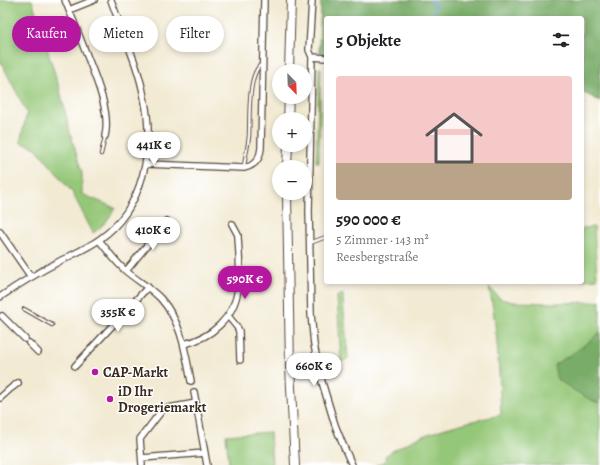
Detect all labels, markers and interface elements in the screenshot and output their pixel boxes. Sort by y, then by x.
chip: Kaufen [12,16,81,52]
chip: Mieten [89,16,158,52]
chip: Filter [166,16,224,52]
text: 5 Objekte [336,29,401,52]
icon: filters [550,29,572,51]
north arrow [272,64,312,104]
map controls [272,64,312,200]
icon: home [418,102,490,174]
button: + [272,112,312,152]
pin: 441K € [121,132,187,166]
text: 441K € [136,136,172,153]
button: − [272,160,312,200]
text: 590 000 € [336,208,401,231]
pin: 410K € [120,217,186,251]
text: 410K € [135,221,171,238]
text: 5 Zimmer · 143 m² [336,231,429,248]
text: Reesbergstraße [336,248,418,265]
pin: 590K € [212,266,278,300]
text: 590K € [227,270,263,287]
pin: 355K € [85,299,151,333]
text: 355K € [101,303,135,320]
pin: 660K € [281,353,347,387]
text: 660K € [296,357,332,374]
place label: CAP-Markt [103,363,168,382]
marker: CAP-Markt [90,367,100,377]
place label: iD Ihr Drogeriemarkt [118,382,207,417]
marker: iD Ihr Drogeriemarkt [105,394,115,404]

